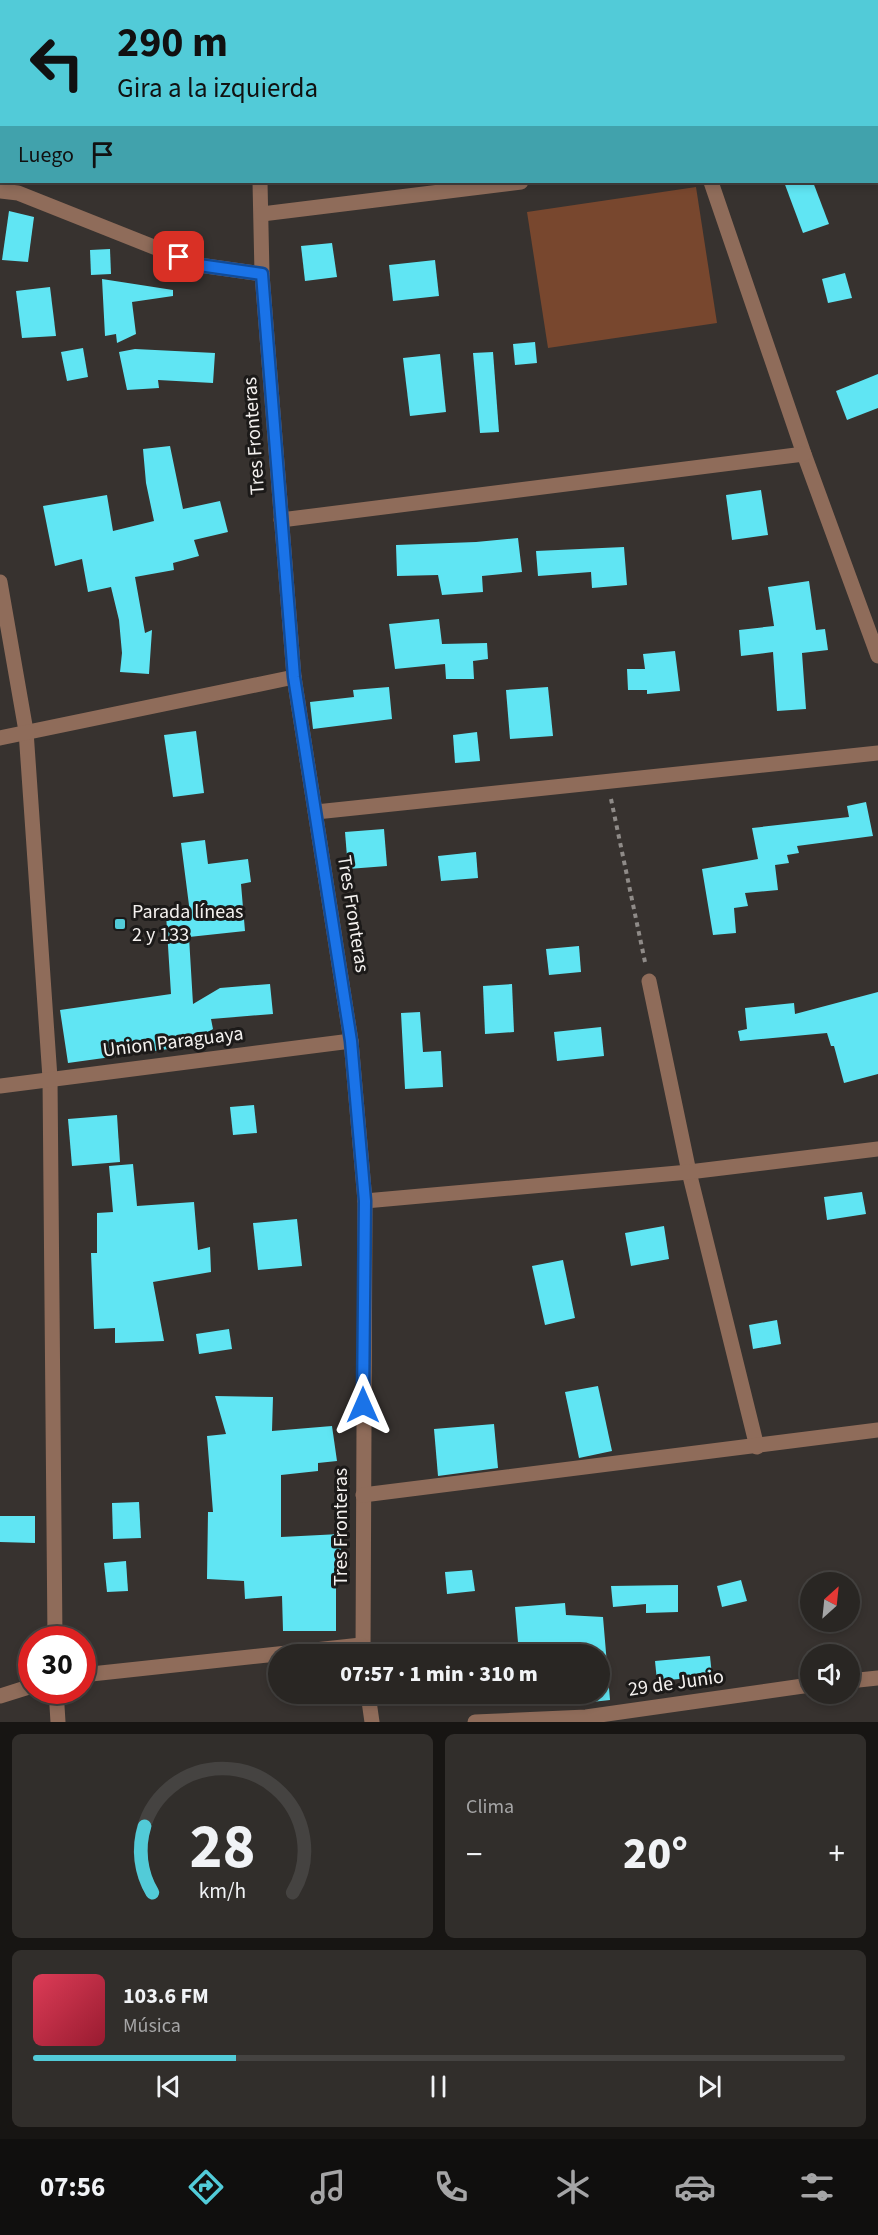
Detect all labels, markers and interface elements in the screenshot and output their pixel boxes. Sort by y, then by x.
text: 290 m [117,13,228,73]
icon: left [18,24,96,102]
text: Gira a la izquierda [117,69,318,108]
icon: arrive [86,138,119,171]
text: Luego [18,139,74,171]
pin [153,231,204,282]
icon: arrive [162,240,195,273]
street label: Tres Fronteras [236,376,272,496]
street label: Tres Fronteras [330,853,376,975]
place label: Parada líneas 2 y 133 [132,898,243,949]
marker: Parada líneas 2 y 133 [113,917,127,931]
street label: Union Paraguaya [101,1019,245,1065]
position arrow [331,1373,395,1437]
street label: Tres Fronteras [327,1468,355,1586]
north arrow [800,1572,860,1632]
map controls [800,1572,860,1704]
speed limit sign: 30 [18,1626,96,1704]
button: sound [800,1644,860,1704]
text: 07:57 · 1 min · 310 m [340,1658,538,1690]
street label: 29 de Junio [626,1662,726,1704]
text: Clima [466,1793,514,1821]
text: 28 [190,1803,255,1892]
text: 20° [623,1822,688,1886]
text: − [466,1831,482,1878]
text: + [829,1831,845,1878]
text: km/h [199,1876,246,1907]
text: 103.6 FM [123,1980,209,2012]
text: Música [123,2012,181,2040]
icon: previous [152,2070,185,2103]
icon: pause [422,2070,455,2103]
icon: next [693,2070,726,2103]
icon: directions [185,2166,227,2208]
icon: music [307,2166,349,2208]
icon: phone [430,2166,472,2208]
icon: climate [552,2166,594,2208]
icon: car [674,2166,716,2208]
icon: filters [796,2166,838,2208]
text: 07:56 [40,2168,105,2207]

